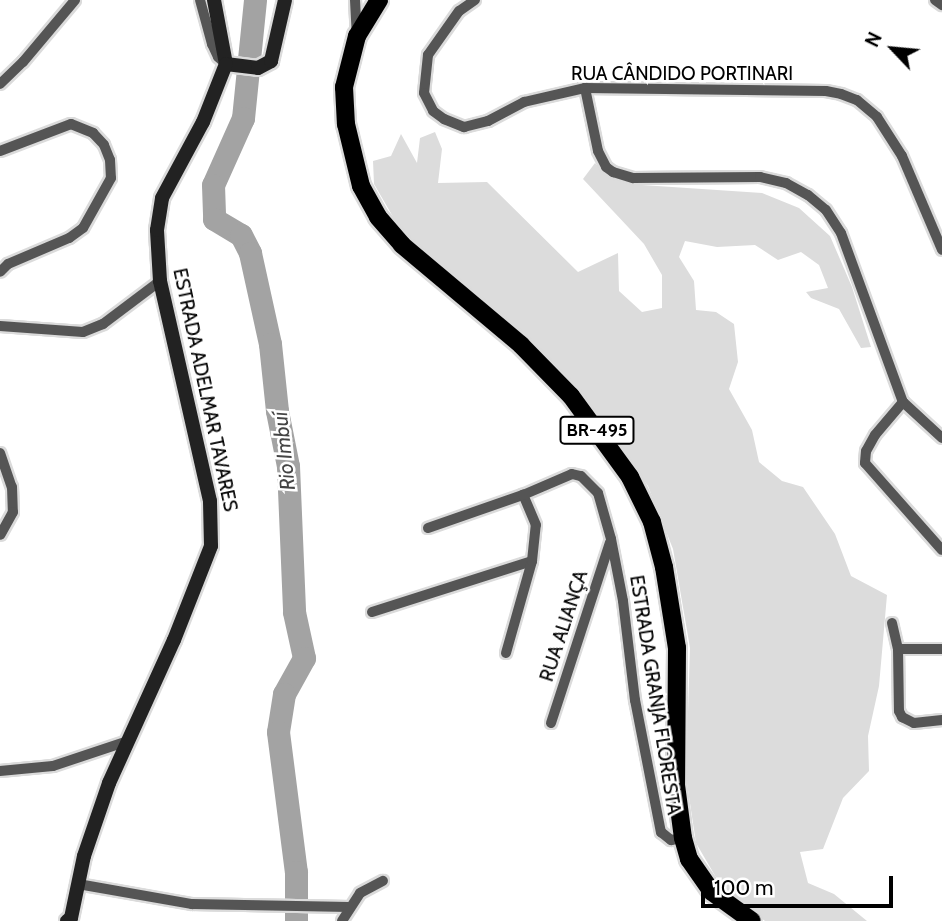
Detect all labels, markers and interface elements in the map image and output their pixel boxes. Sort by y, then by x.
north arrow [858,14,928,84]
text: N [860,28,887,51]
street label: RUA CÂNDIDO PORTINARI [571,63,793,85]
street label: ESTRADA ADELMAR TAVARES [168,266,242,514]
water label: Rio Imbuí [267,410,301,492]
road number: BR-495 [558,416,636,444]
street label: RUA ALIANÇA [535,568,593,684]
street label: ESTRADA GRANJA FLORESTA [625,574,685,816]
scale bar [704,862,897,906]
text: 100 m [714,875,773,900]

